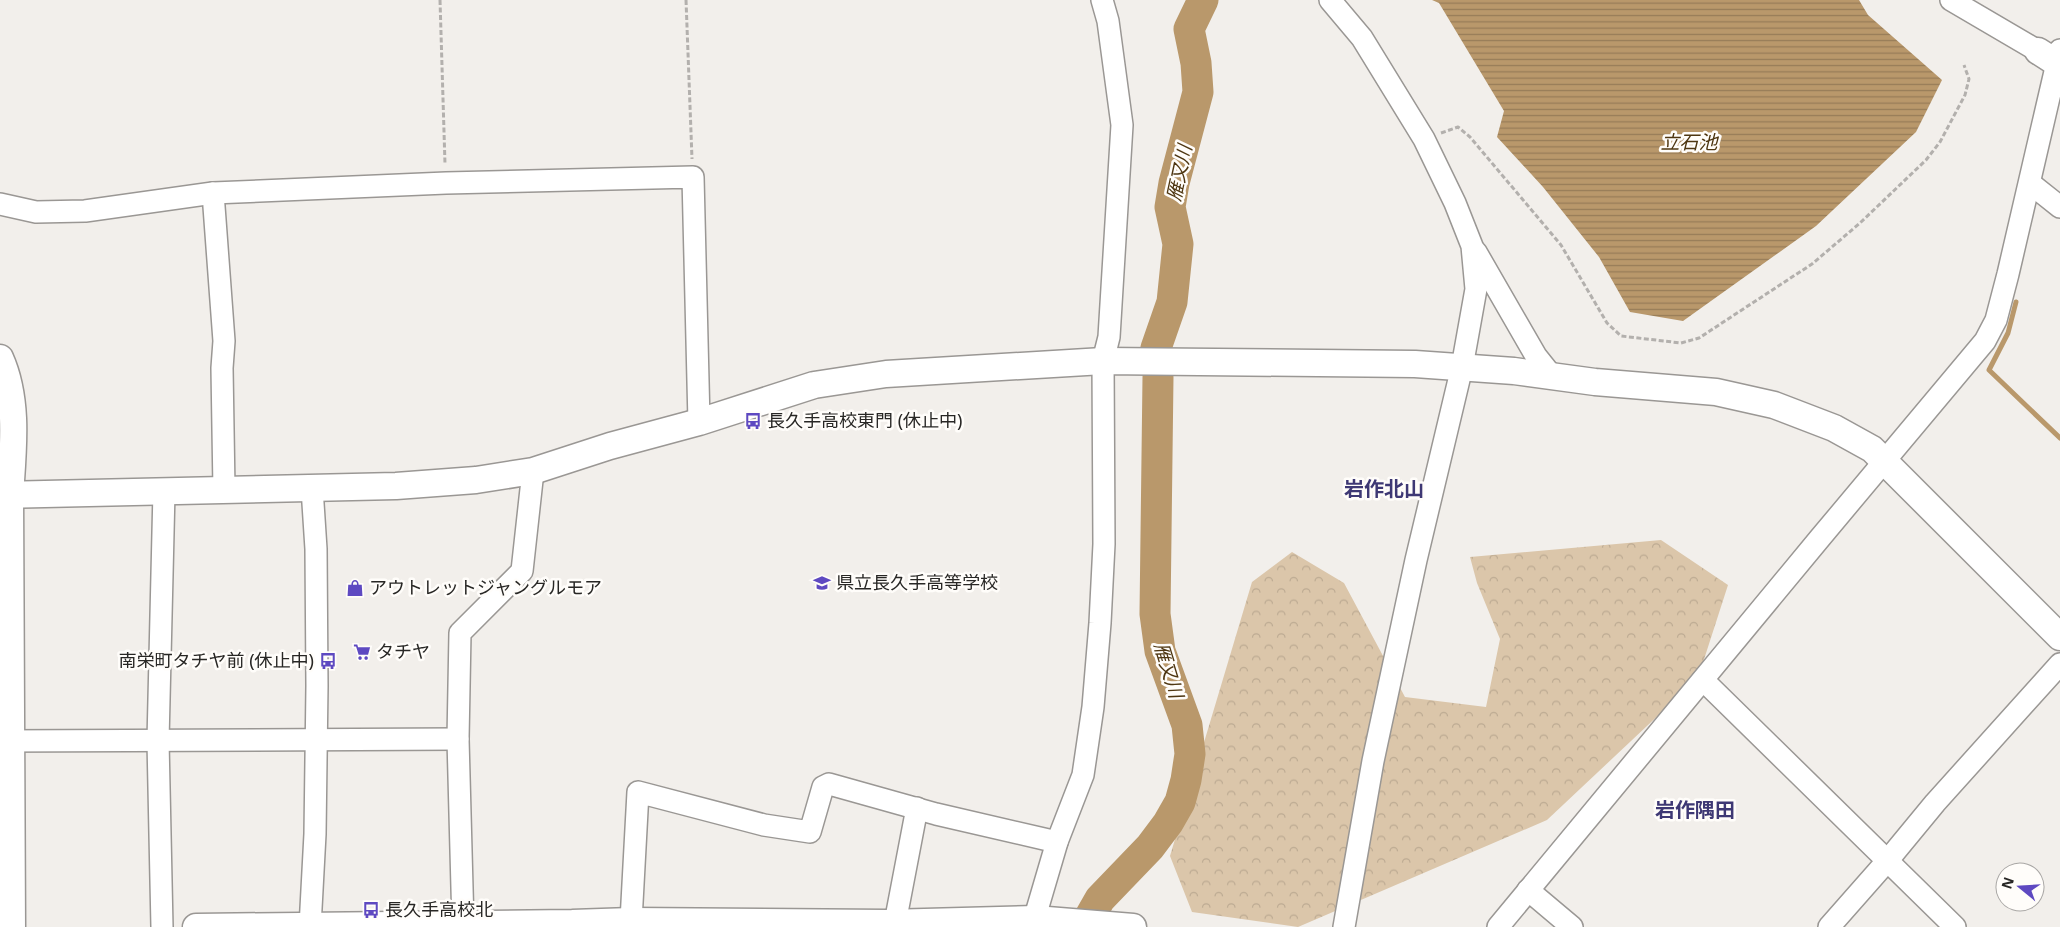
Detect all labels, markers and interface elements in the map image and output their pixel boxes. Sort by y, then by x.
water label: 立石池 [1660,129,1719,155]
water label: 雁又川 [1160,140,1198,204]
place label: 長久手高校東門 (休止中) [767,408,962,432]
bus stop icon: 長久手高校東門 (休止中) [743,411,763,431]
district label: 岩作北山 [1344,475,1424,502]
place label: 県立長久手高等学校 [836,570,998,594]
school or university icon: 県立長久手高等学校 [812,573,832,593]
place label: アウトレットジャングルモア [369,575,602,599]
shop icon: アウトレットジャングルモア [345,578,365,598]
place label: タチヤ [376,639,430,663]
water label: 雁又川 [1148,639,1190,703]
supermarket icon: タチヤ [352,642,372,662]
place label: 南栄町タチヤ前 (休止中) [119,648,314,672]
bus stop icon: 南栄町タチヤ前 (休止中) [318,651,338,671]
district label: 岩作隅田 [1655,796,1735,823]
north arrow [1995,862,2045,912]
text: N [1996,874,2018,891]
place label: 長久手高校北 [385,897,493,921]
bus stop icon: 長久手高校北 [361,900,381,920]

